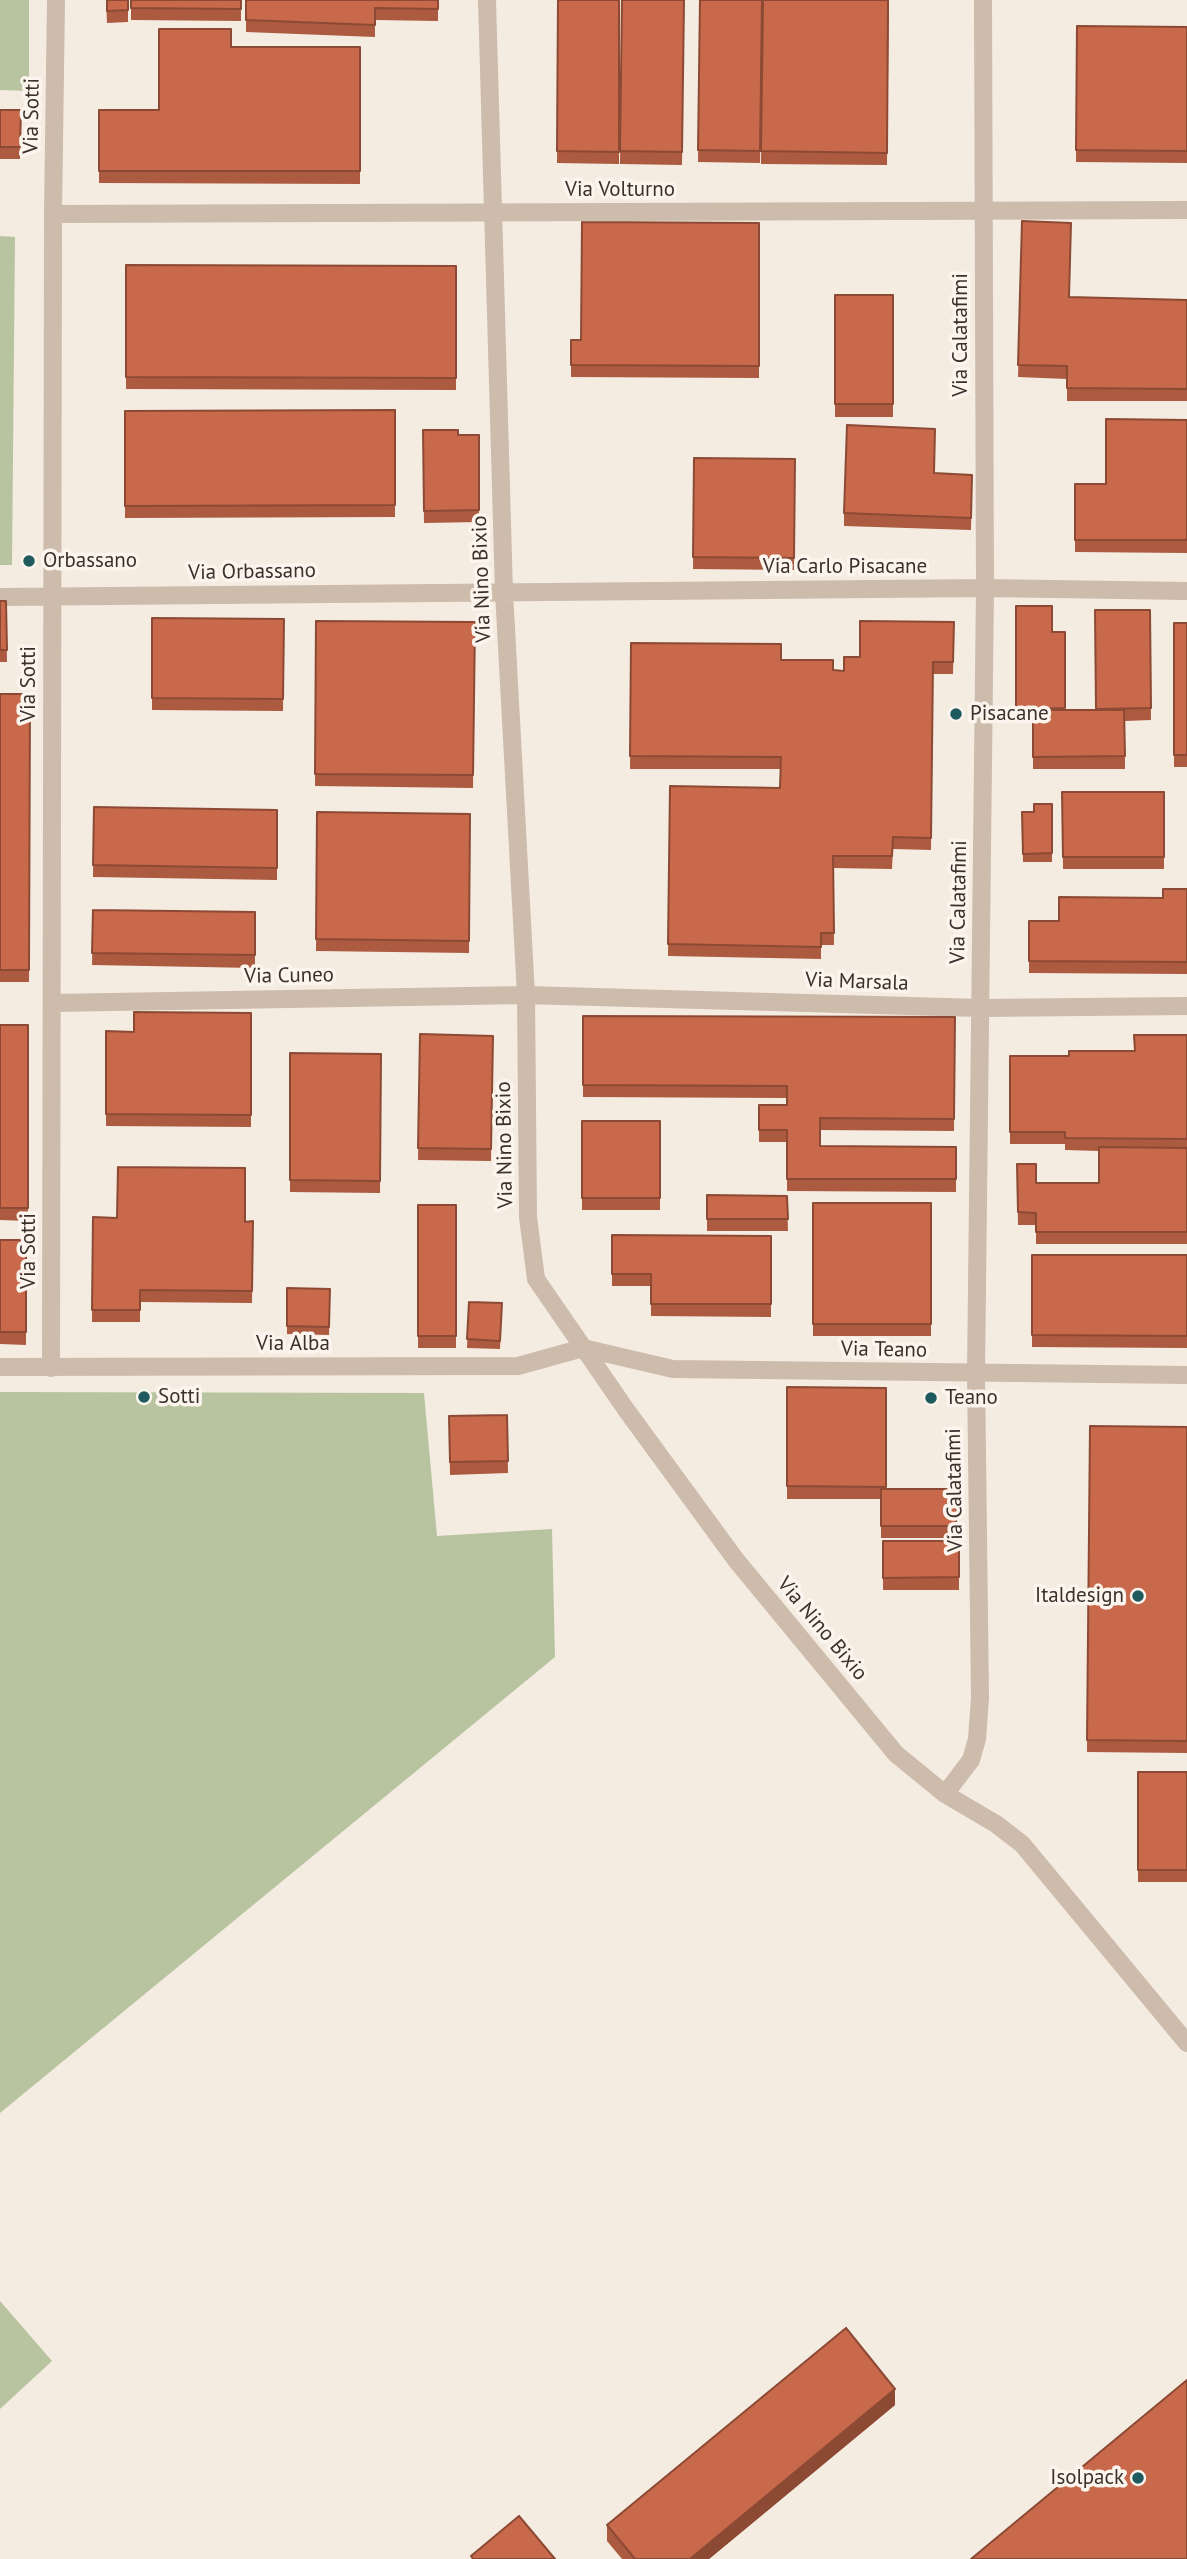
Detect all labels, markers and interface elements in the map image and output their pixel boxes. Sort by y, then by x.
street label: Via Sotti [19,78,45,154]
street label: Via Volturno [565,177,675,203]
street label: Via Calatafimi [948,273,974,397]
street label: Via Nino Bixio [467,515,497,643]
place label: Orbassano [43,548,137,574]
marker: Orbassano [21,553,37,569]
street label: Via Carlo Pisacane [763,554,927,580]
street label: Via Orbassano [188,558,316,586]
street label: Via Sotti [16,646,42,722]
place label: Pisacane [970,701,1049,727]
marker: Pisacane [948,706,964,722]
street label: Via Calatafimi [945,840,973,964]
street label: Via Cuneo [244,963,334,989]
street label: Via Marsala [805,968,909,996]
street label: Via Nino Bixio [491,1081,519,1209]
street label: Via Sotti [16,1213,42,1289]
street label: Via Alba [256,1331,330,1357]
street label: Via Teano [841,1337,927,1363]
place label: Sotti [158,1384,200,1410]
place label: Teano [945,1385,998,1411]
marker: Sotti [136,1389,152,1405]
marker: Teano [923,1390,939,1406]
street label: Via Calatafimi [941,1428,969,1552]
street label: Via Nino Bixio [771,1572,873,1686]
place label: Italdesign [1035,1583,1124,1609]
marker: Italdesign [1130,1588,1146,1604]
place label: Isolpack [1050,2465,1124,2491]
marker: Isolpack [1130,2470,1146,2486]

